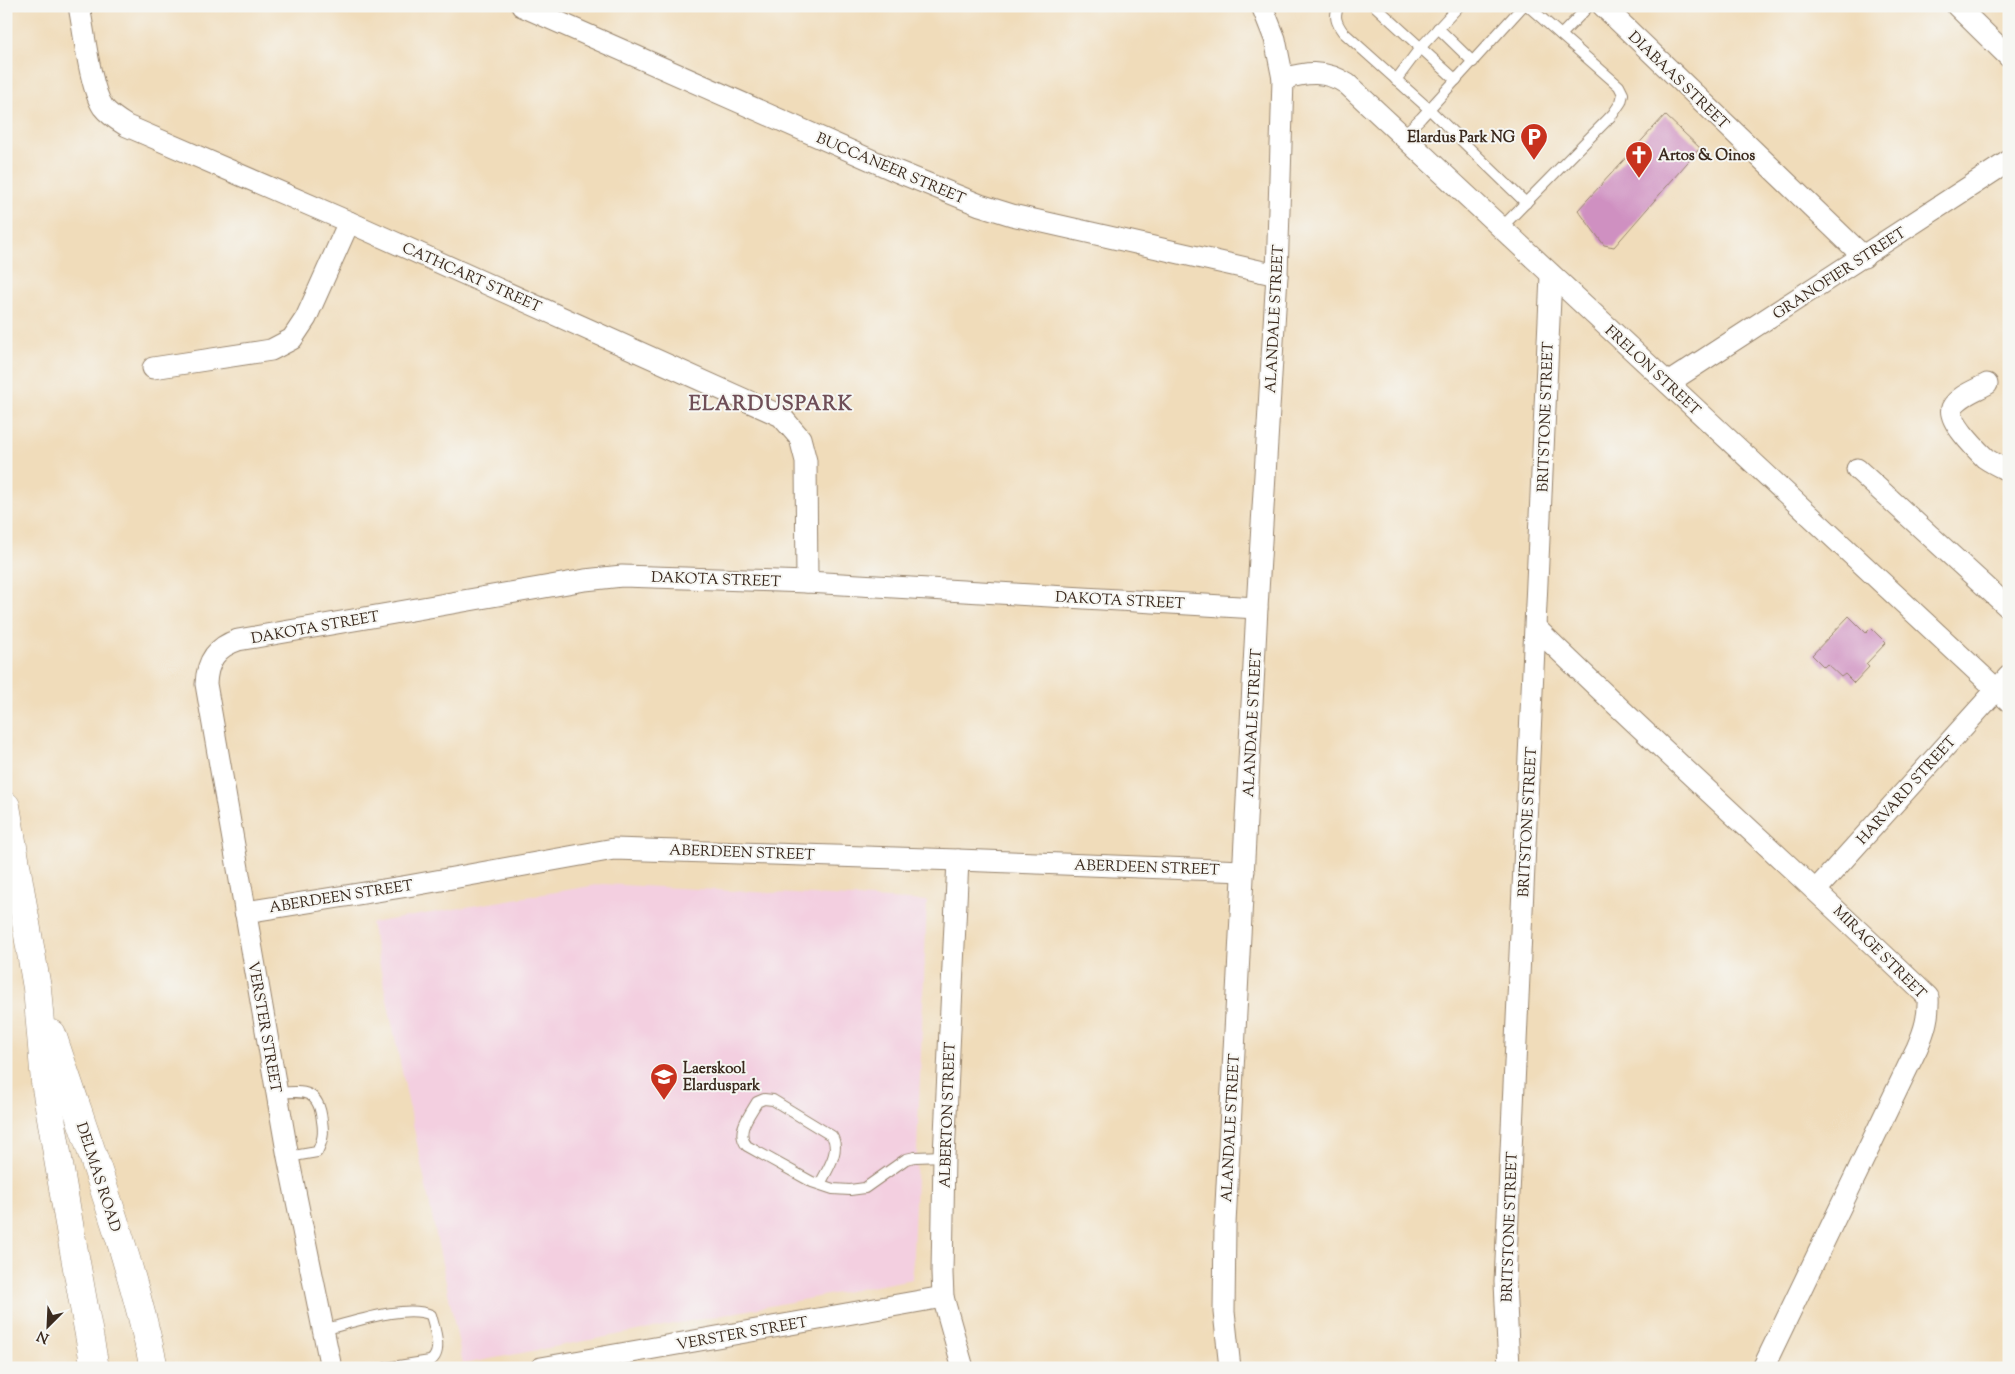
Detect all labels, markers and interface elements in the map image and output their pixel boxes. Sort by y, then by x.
street label: DIABAAS STREET [1623,27,1733,135]
parking icon: Elardus Park NG [1519,122,1549,161]
street label: BUCCANEER STREET [812,128,969,211]
place label: Elardus Park NG [1407,128,1516,149]
church icon: Artos & Oinos [1624,140,1654,179]
place label: Artos & Oinos [1658,146,1755,167]
street label: GRANOFIER STREET [1769,223,1911,325]
street label: CATHCART STREET [398,238,545,319]
street label: ALANDALE STREET [1261,244,1290,394]
street label: FRELON STREET [1600,321,1705,421]
street label: BRITSTONE STREET [1533,341,1560,493]
district label: ELARDUSPARK [689,391,853,420]
street label: DAKOTA STREET [651,568,782,593]
street label: DAKOTA STREET [1055,588,1186,615]
street label: DAKOTA STREET [250,607,381,650]
street label: ALANDALE STREET [1239,648,1268,798]
street label: HARVARD STREET [1853,732,1962,850]
street label: BRITSTONE STREET [1514,746,1543,898]
street label: ABERDEEN STREET [669,840,815,867]
street label: ABERDEEN STREET [1074,855,1220,882]
street label: ABERDEEN STREET [268,876,415,919]
street label: MIRAGE STREET [1828,902,1931,1005]
street label: VERSTER STREET [242,960,286,1095]
street label: ALBERTON STREET [935,1041,962,1189]
street label: ALANDALE STREET [1217,1053,1246,1203]
place label: Laerskool Elarduspark [683,1059,761,1097]
school or university icon: Laerskool Elarduspark [649,1062,679,1101]
street label: DELMAS ROAD [70,1120,125,1235]
street label: BRITSTONE STREET [1497,1151,1524,1303]
north arrow [22,1302,72,1352]
street label: VERSTER STREET [675,1312,810,1356]
text: N [34,1325,53,1347]

